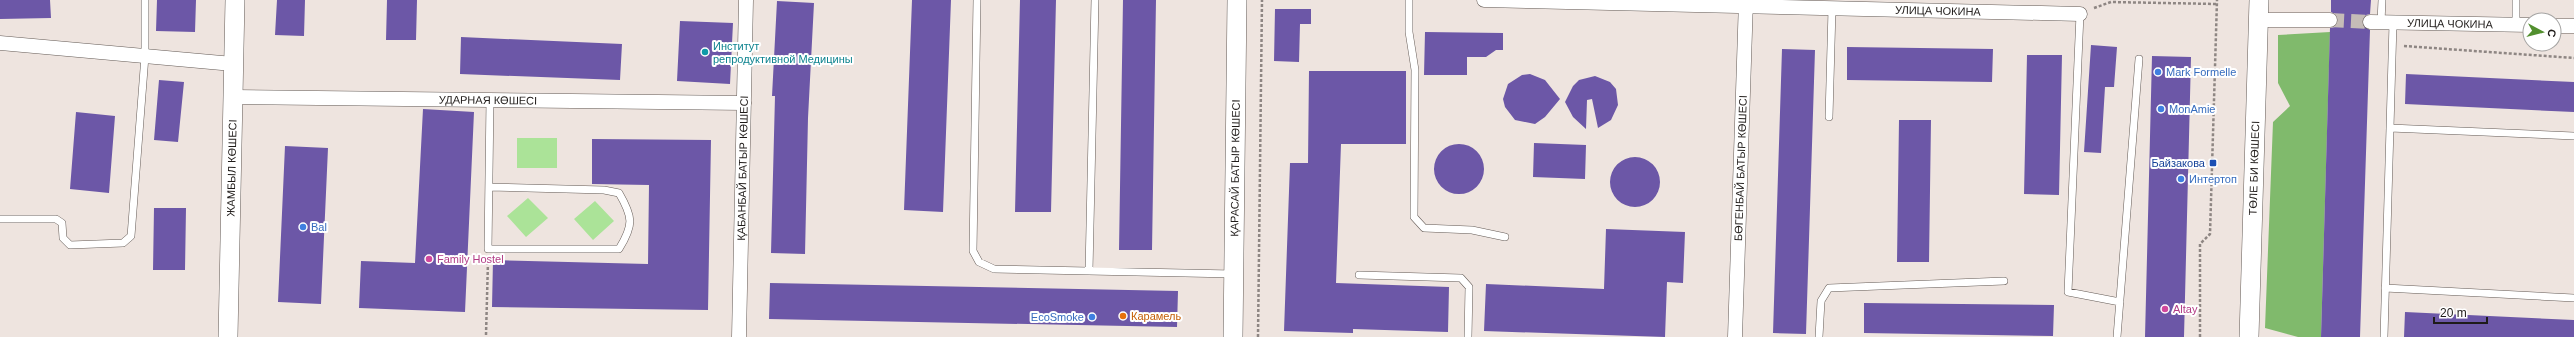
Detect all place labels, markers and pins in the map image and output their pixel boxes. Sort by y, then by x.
place label: Институт репродуктивной Медицины [713,40,853,65]
marker: Институт репродуктивной Медицины [700,47,710,57]
place label: Mark Formelle [2166,66,2236,78]
marker: Mark Formelle [2153,67,2163,77]
place label: MonAmie [2169,103,2215,115]
marker: MonAmie [2156,104,2166,114]
place label: Байзакова [2151,157,2206,169]
marker: Байзакова [2208,158,2218,168]
place label: Интертоп [2189,173,2237,185]
marker: Интертоп [2176,174,2186,184]
place label: Bal [311,221,327,233]
marker: Bal [298,222,308,232]
place label: Family Hostel [437,253,504,265]
marker: Family Hostel [424,254,434,264]
place label: Altay [2173,303,2198,315]
marker: Altay [2160,304,2170,314]
place label: Карамель [1131,310,1181,322]
place label: EcoSmoke [1031,311,1084,323]
marker: Карамель [1118,311,1128,321]
marker: EcoSmoke [1087,312,1097,322]

